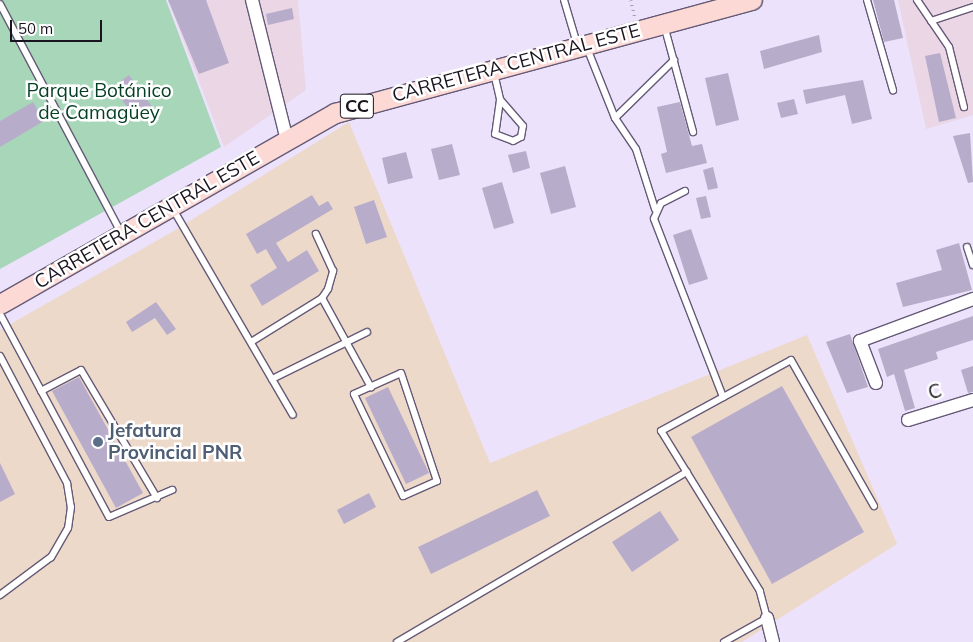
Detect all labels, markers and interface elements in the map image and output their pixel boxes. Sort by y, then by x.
scale bar [12,10,105,42]
text: 50 m [18,19,53,38]
street label: CARRETERA CENTRAL ESTE [390,19,642,107]
park label: Parque Botánico de Camagüey [26,80,172,124]
road number: CC [340,90,374,122]
street label: CARRETERA CENTRAL ESTE [31,146,263,294]
street label: C [925,379,945,405]
place label: Jefatura Provincial PNR [108,420,242,464]
marker: Jefatura Provincial PNR [92,436,104,448]

